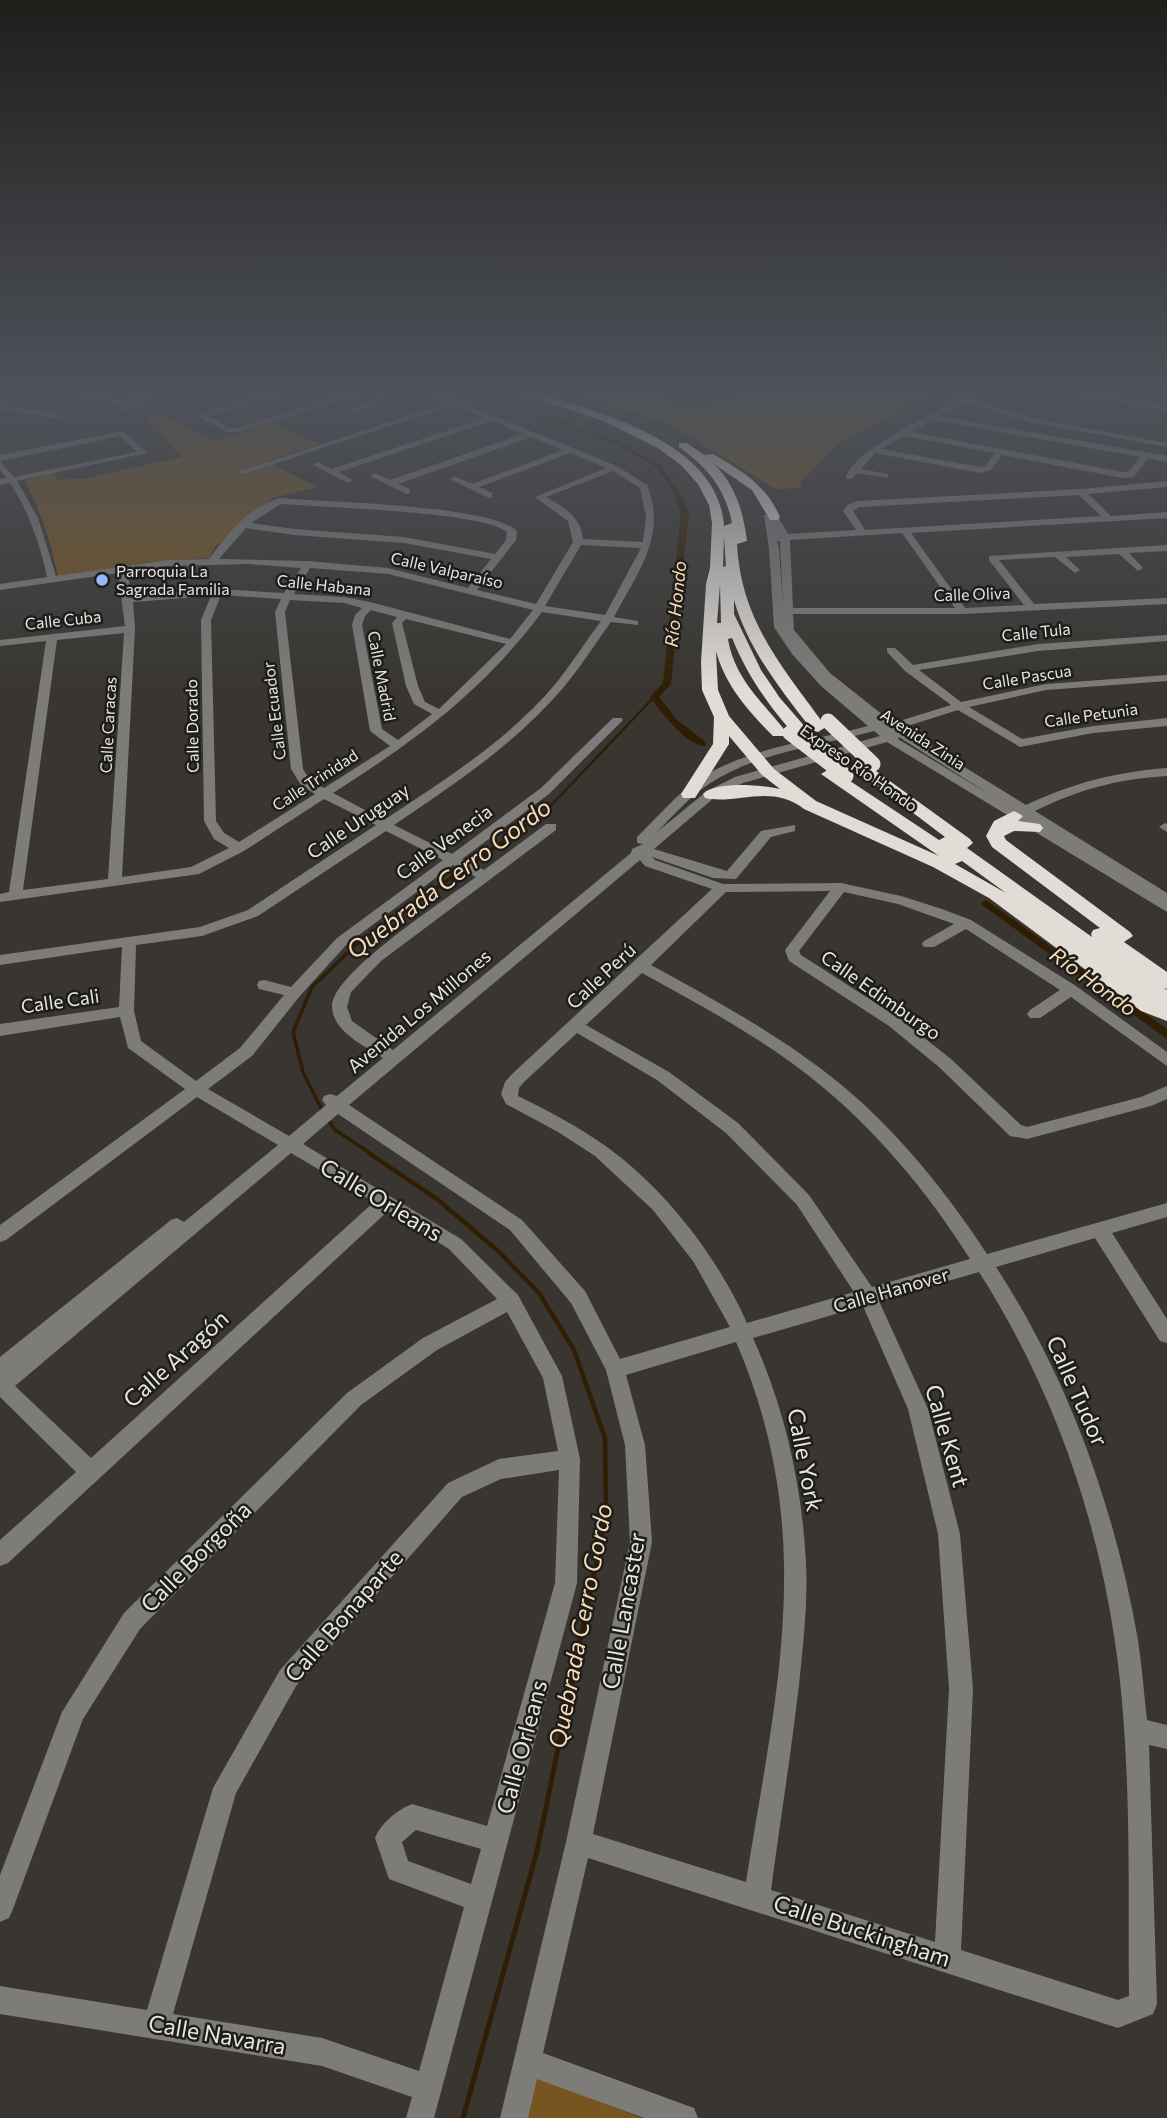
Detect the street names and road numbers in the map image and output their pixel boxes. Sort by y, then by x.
street label: Calle Valparaíso [389,547,505,592]
street label: Calle Habana [276,570,372,599]
street label: Calle Oliva [933,583,1011,604]
street label: Calle Cuba [24,606,102,633]
street label: Calle Tula [1001,618,1071,645]
street label: Calle Madrid [364,629,401,723]
street label: Calle Ecuador [258,660,289,761]
street label: Calle Pascua [981,660,1073,693]
street label: Calle Caracas [95,676,120,774]
street label: Calle Dorado [181,679,202,773]
street label: Calle Petunia [1043,699,1139,730]
street label: Avenida Zinia [877,704,969,773]
street label: Expreso Río Hondo [797,720,922,815]
street label: Calle Trinidad [268,745,361,814]
street label: Calle Uruguay [302,778,414,863]
street label: Calle Venecia [391,799,496,884]
street label: Calle Perú [561,938,640,1013]
street label: Avenida Los Millones [342,944,495,1077]
street label: Calle Edimburgo [817,945,946,1044]
street label: Calle Cali [19,984,101,1017]
street label: Calle Orleans [315,1152,448,1247]
street label: Calle Hanover [830,1262,952,1317]
street label: Calle Aragón [117,1304,234,1413]
street label: Calle Tudor [1041,1331,1115,1450]
street label: Calle Kent [920,1381,976,1490]
street label: Calle York [782,1406,830,1514]
street label: Calle Borgoña [134,1495,256,1617]
street label: Calle Lancaster [595,1530,651,1691]
street label: Calle Bonaparte [278,1544,408,1687]
street label: Calle Orleans [490,1677,552,1817]
street label: Calle Buckingham [770,1888,954,1972]
street label: Calle Navarra [146,2008,288,2060]

